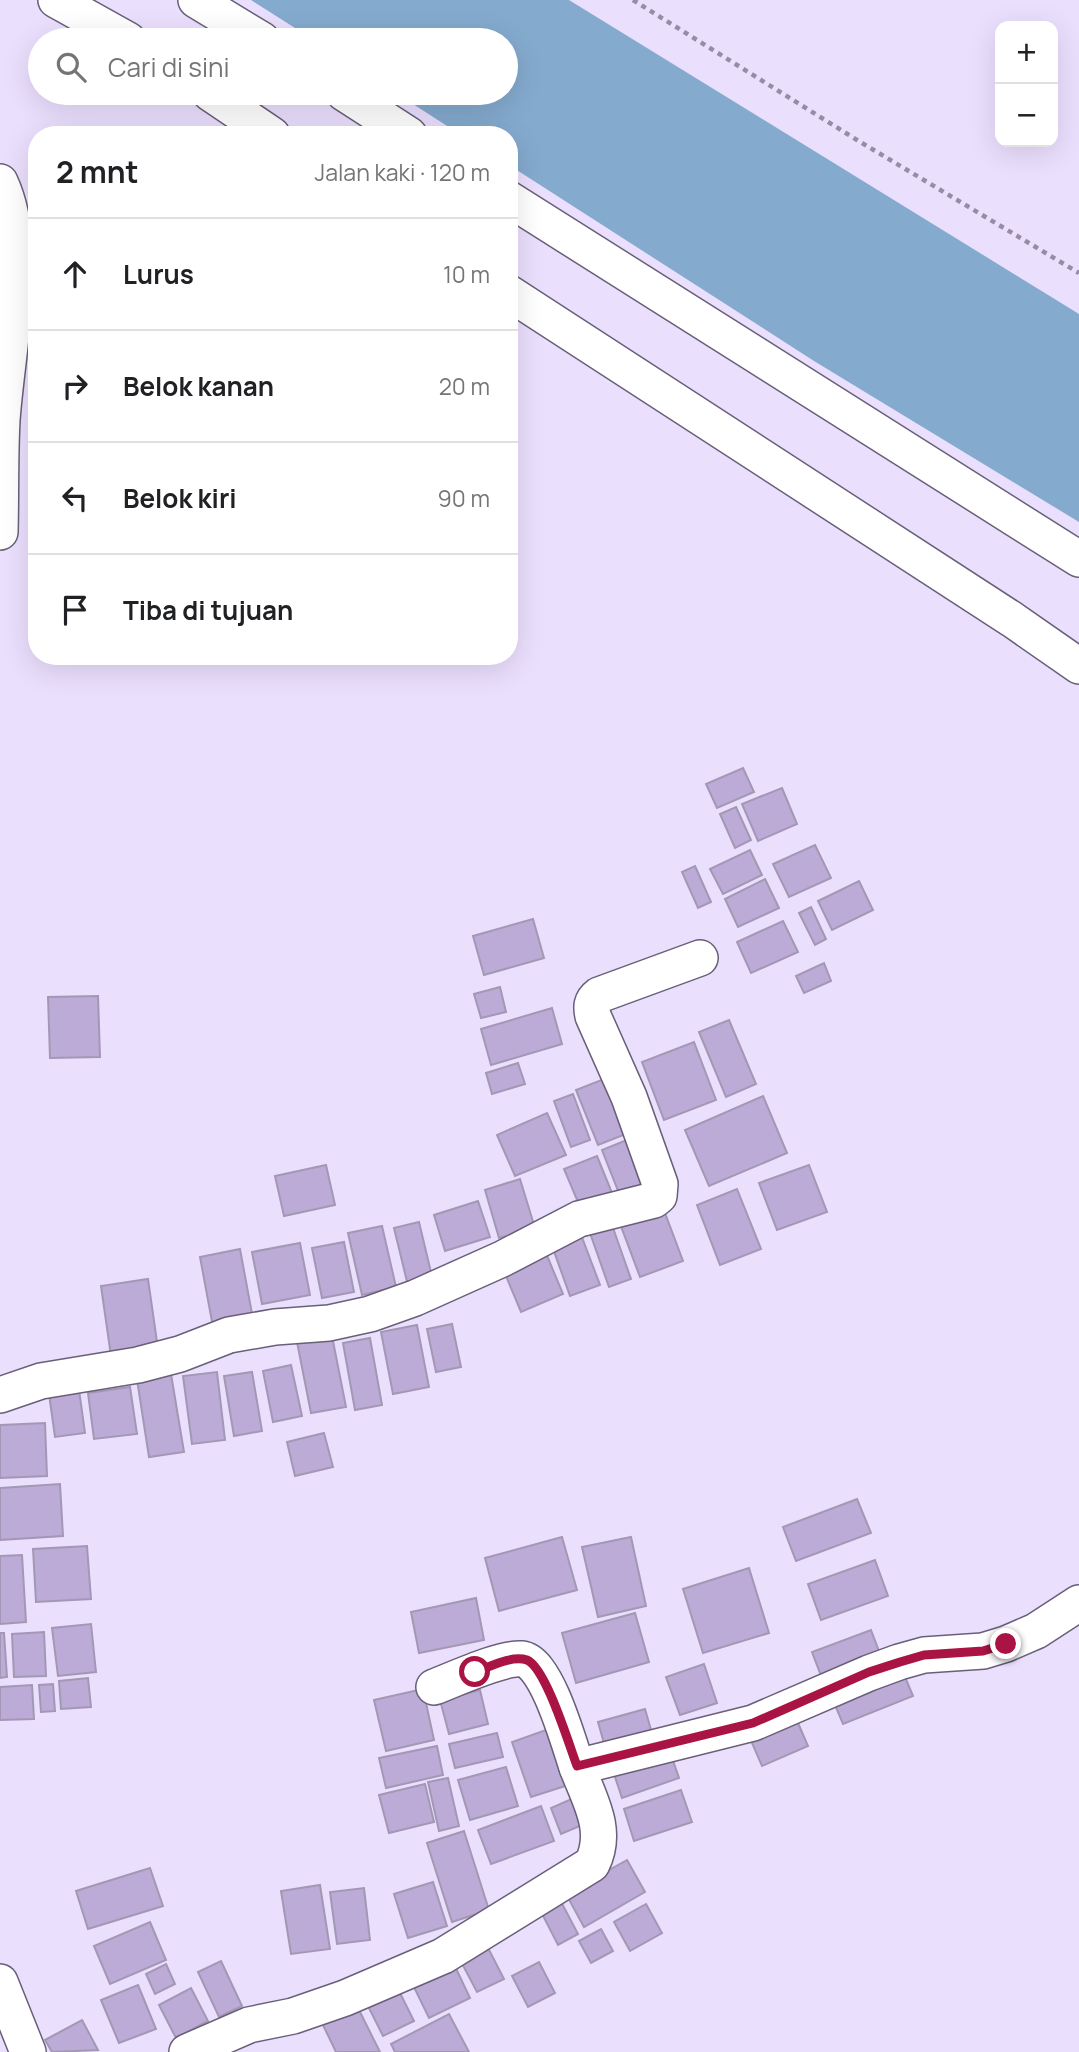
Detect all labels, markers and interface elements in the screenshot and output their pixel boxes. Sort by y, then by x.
map controls [995,21,1058,147]
button: + [995,21,1058,84]
search box [28,28,518,105]
icon: search [52,48,90,86]
text: Cari di sini [108,49,230,85]
button: − [995,84,1058,147]
text: 2 mnt [56,151,139,192]
text: Jalan kaki · 120 m [315,156,490,188]
icon: ahead [56,255,94,293]
text: Lurus [123,256,194,292]
text: 10 m [443,258,490,290]
icon: right [56,367,94,405]
text: Belok kanan [123,368,274,404]
text: 20 m [439,370,490,402]
icon: left [56,479,94,517]
text: Belok kiri [123,480,237,516]
text: 90 m [438,482,490,514]
icon: arrive [56,591,94,629]
text: Tiba di tujuan [123,592,293,628]
route end [990,1628,1021,1659]
route start [459,1656,490,1687]

